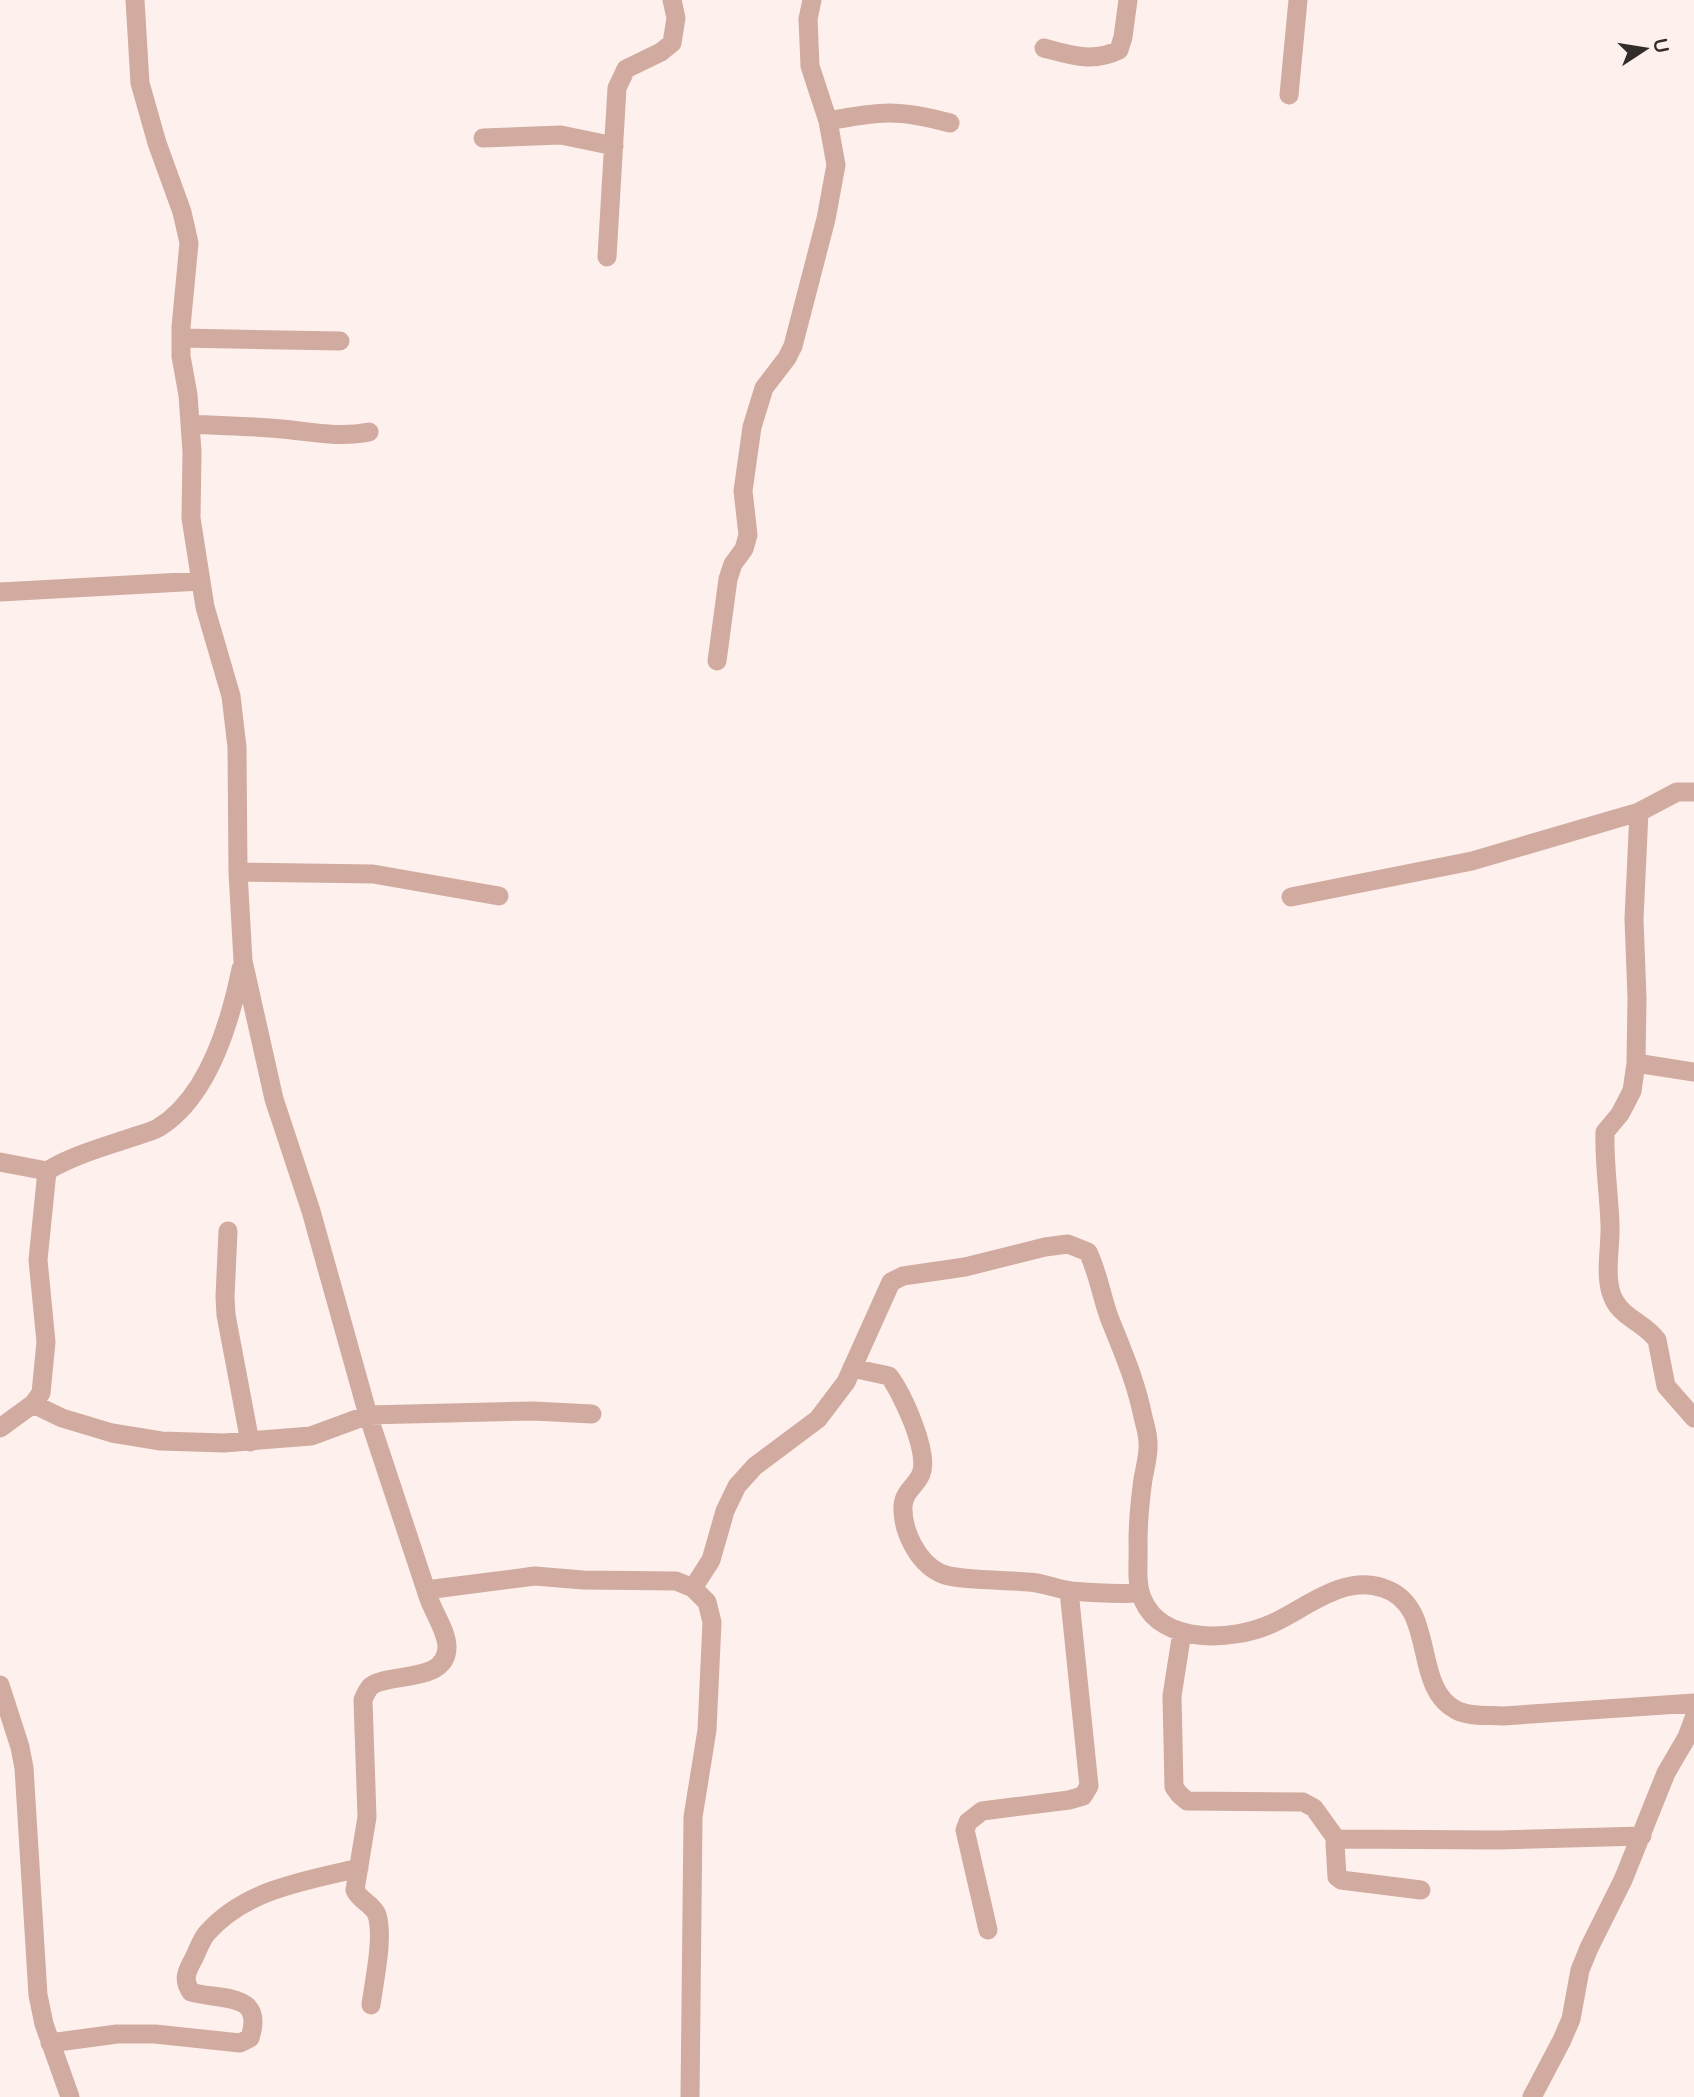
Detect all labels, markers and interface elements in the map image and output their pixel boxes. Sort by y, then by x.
north arrow [1610,14,1680,84]
text: U [1648,36,1673,55]

